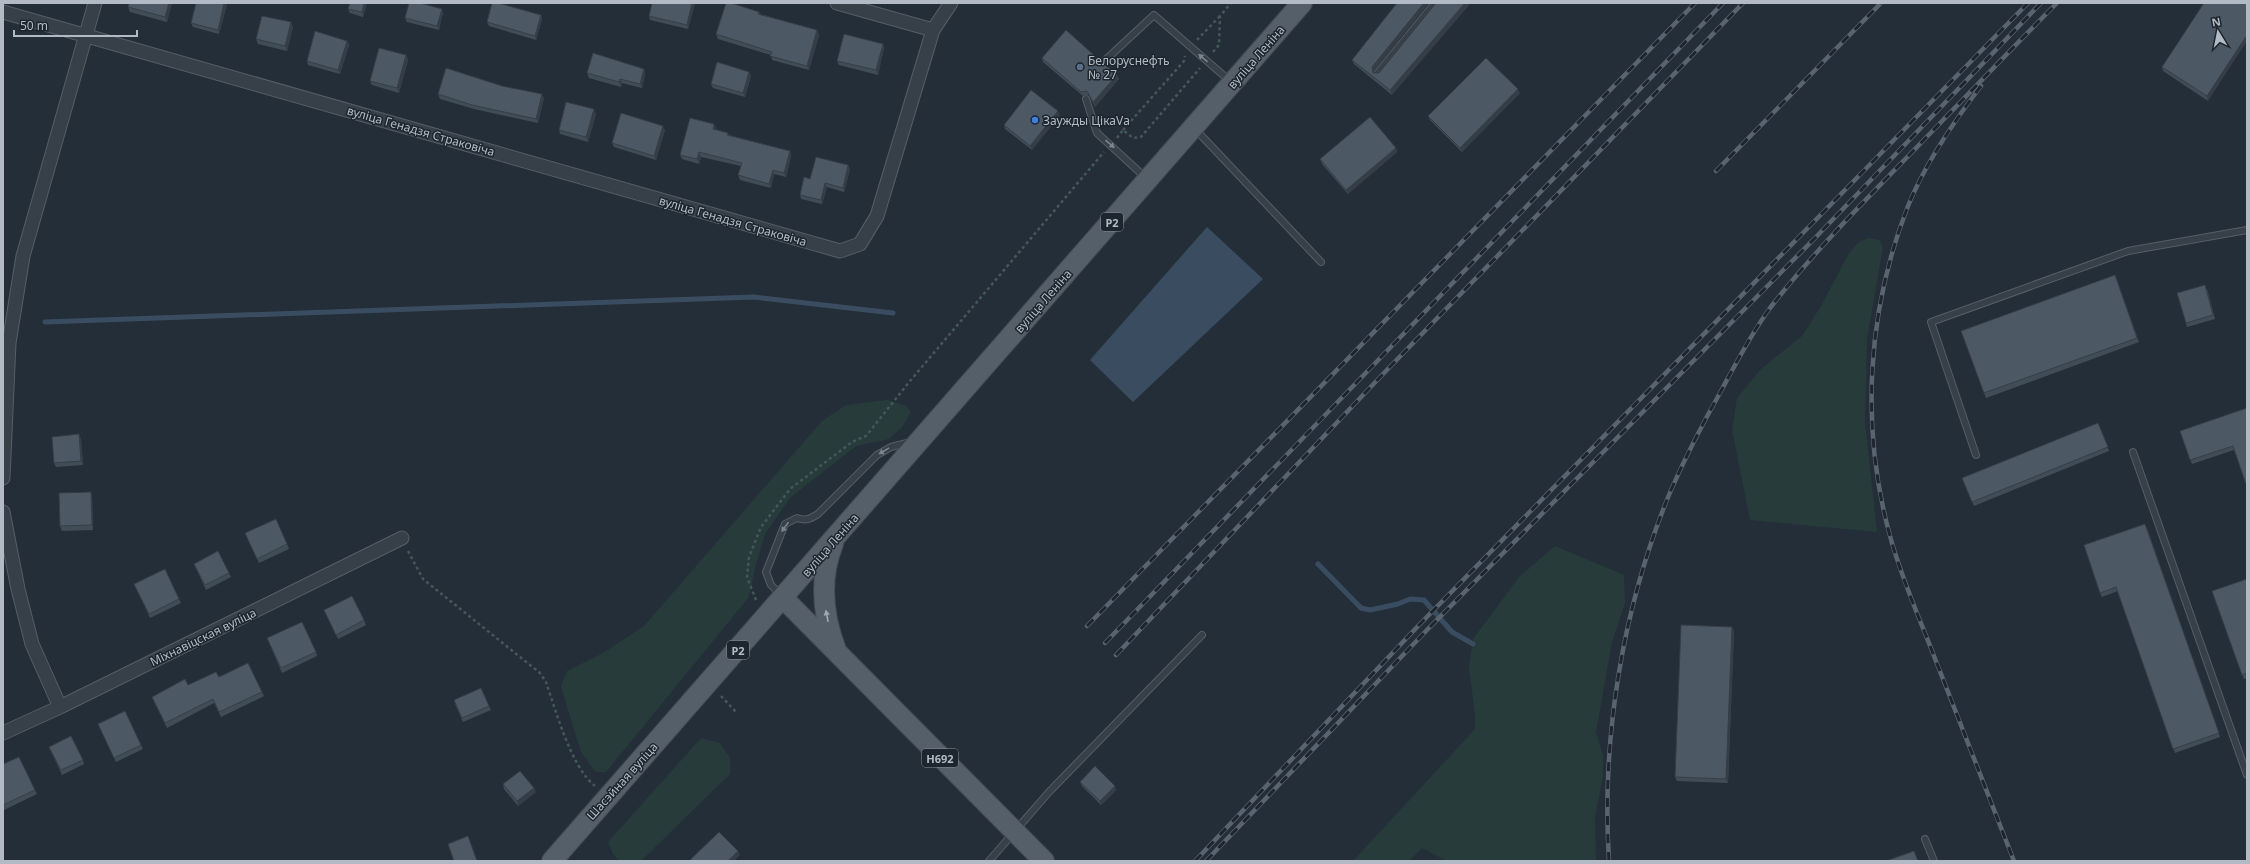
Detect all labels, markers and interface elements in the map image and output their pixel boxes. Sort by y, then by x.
scale bar [14,12,137,38]
north arrow [2198,12,2238,52]
text: N [2210,13,2222,30]
text: 50 m [20,17,48,34]
street label: вуліца Леніна [1224,22,1288,92]
place label: Белоруснефть № 27 [1088,52,1170,83]
one-way arrow [1198,54,1208,63]
marker: Белоруснефть № 27 [1075,62,1085,72]
street label: вуліца Генадзя Страковіча [345,102,497,160]
place label: Заужды ЦікаVа [1043,112,1130,129]
marker: Заужды ЦікаVа [1030,115,1040,125]
one-way arrow [1105,139,1115,148]
street label: вуліца Генадзя Страковіча [657,192,809,250]
road number: Р2 [1101,213,1123,231]
street label: вуліца Леніна [1011,266,1075,336]
one-way arrow [878,448,890,455]
street label: вуліца Леніна [798,510,862,580]
one-way arrow [781,521,789,532]
street label: Міхнавіцская вуліца [147,604,259,670]
one-way arrow [823,610,829,622]
road number: Р2 [727,641,749,659]
street label: Шасэйная вуліца [583,739,661,823]
road number: Н692 [922,749,958,767]

